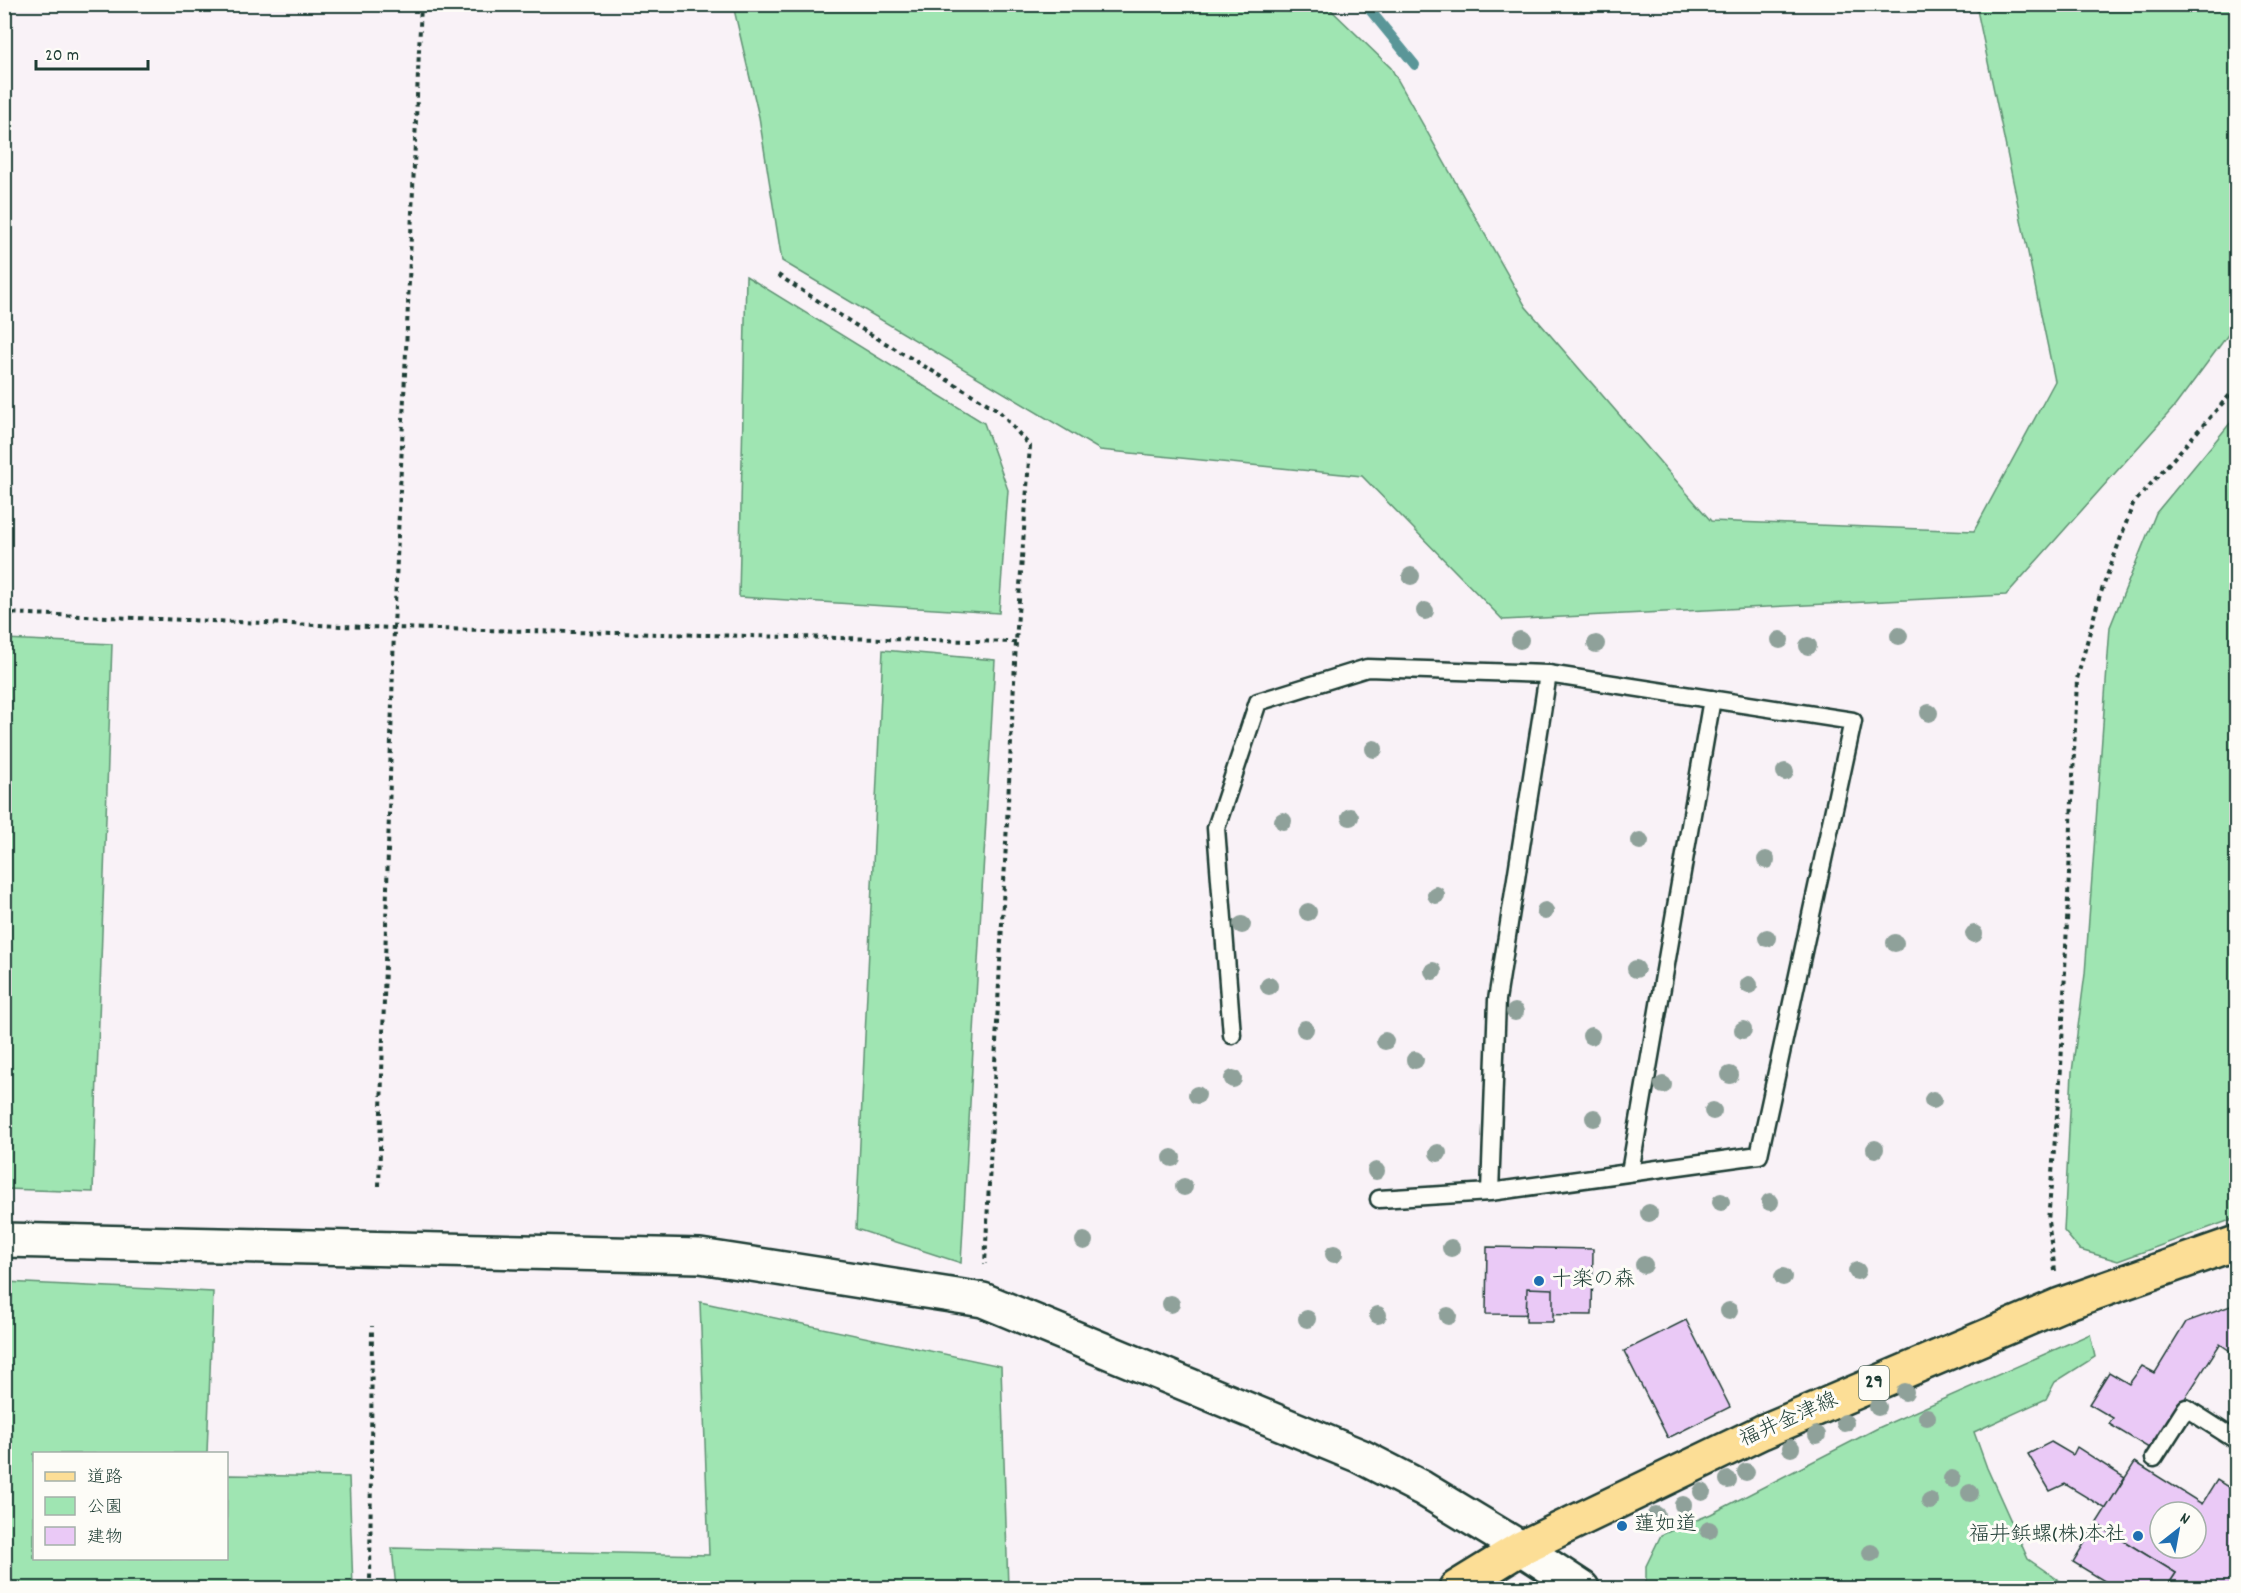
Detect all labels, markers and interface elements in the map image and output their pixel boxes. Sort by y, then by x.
scale bar [36,33,148,71]
text: 20 m [45,44,79,69]
place label: 十楽の森 [1551,1266,1635,1296]
marker: 十楽の森 [1532,1274,1546,1288]
road number: 29 [1859,1366,1889,1400]
street label: 福井金津線 [1735,1386,1843,1456]
legend [33,1452,228,1560]
text: 道路 [87,1466,123,1491]
text: 公園 [87,1496,123,1521]
north arrow [2148,1500,2208,1560]
text: N [2175,1507,2194,1531]
place label: 蓮如道 [1634,1511,1697,1541]
marker: 蓮如道 [1615,1519,1629,1533]
place label: 福井鋲螺(株)本社 [1969,1521,2126,1551]
text: 建物 [87,1526,123,1551]
marker: 福井鋲螺(株)本社 [2131,1529,2145,1543]

